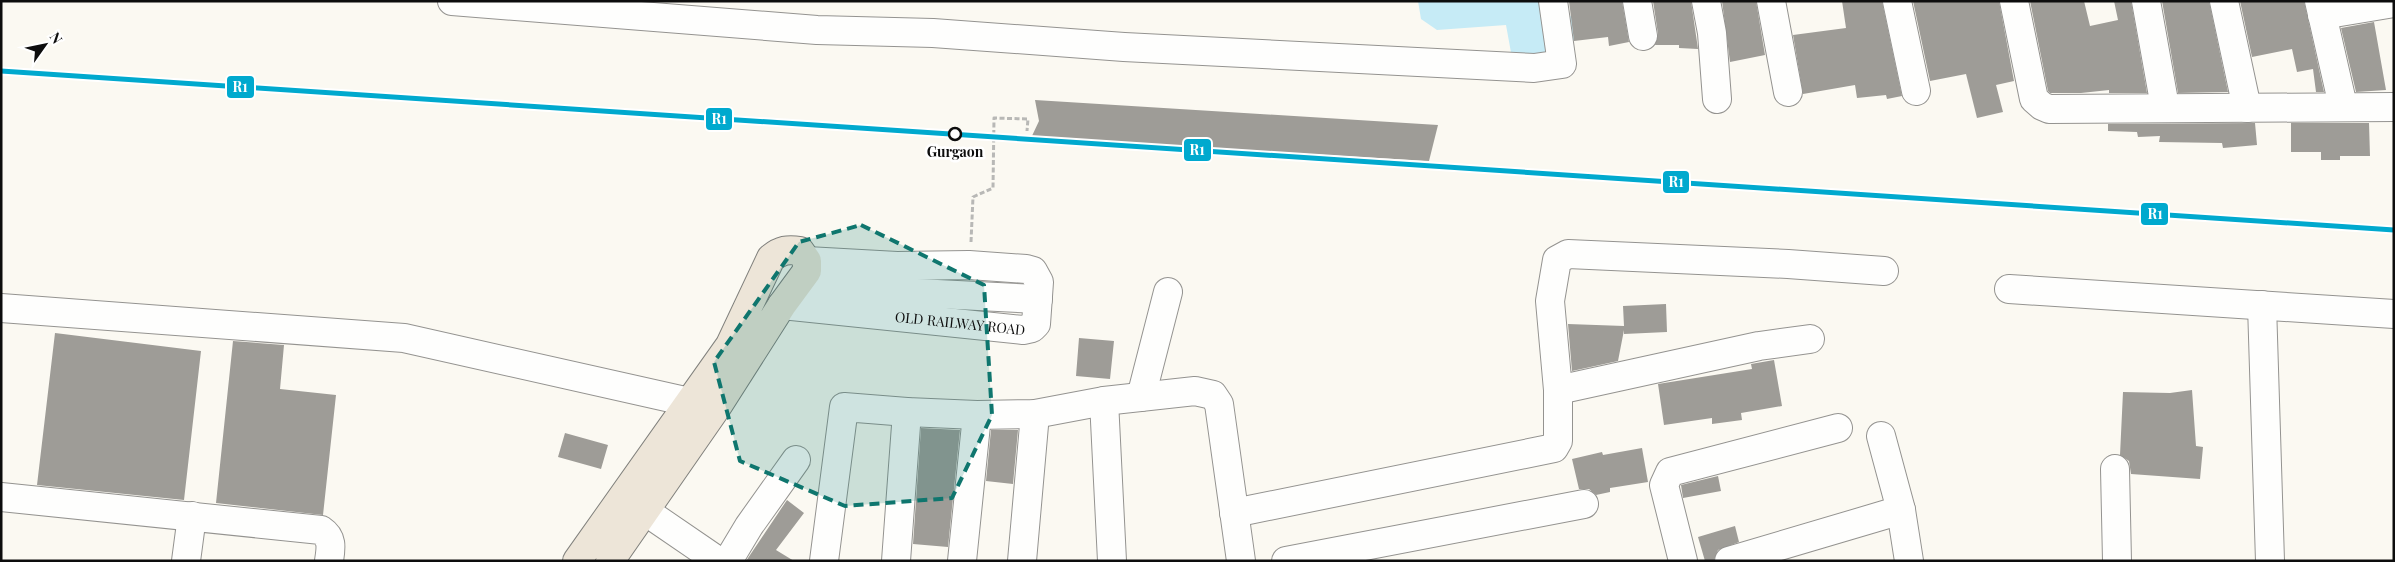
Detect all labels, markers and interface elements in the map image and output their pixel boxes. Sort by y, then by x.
north arrow [20,20,70,70]
text: N [46,28,67,47]
line badge: R1 [226,75,255,99]
text: R1 [232,77,248,96]
line badge: R1 [705,107,733,131]
text: R1 [711,109,727,128]
marker: Gurgaon [948,127,962,141]
line badge: R1 [1183,138,1212,162]
text: R1 [1189,140,1205,159]
place label: Gurgaon [927,142,984,161]
line badge: R1 [1662,170,1690,194]
text: R1 [1668,172,1684,191]
line badge: R1 [2140,202,2169,226]
text: R1 [2147,204,2163,223]
street label: OLD RAILWAY ROAD [894,307,1026,339]

